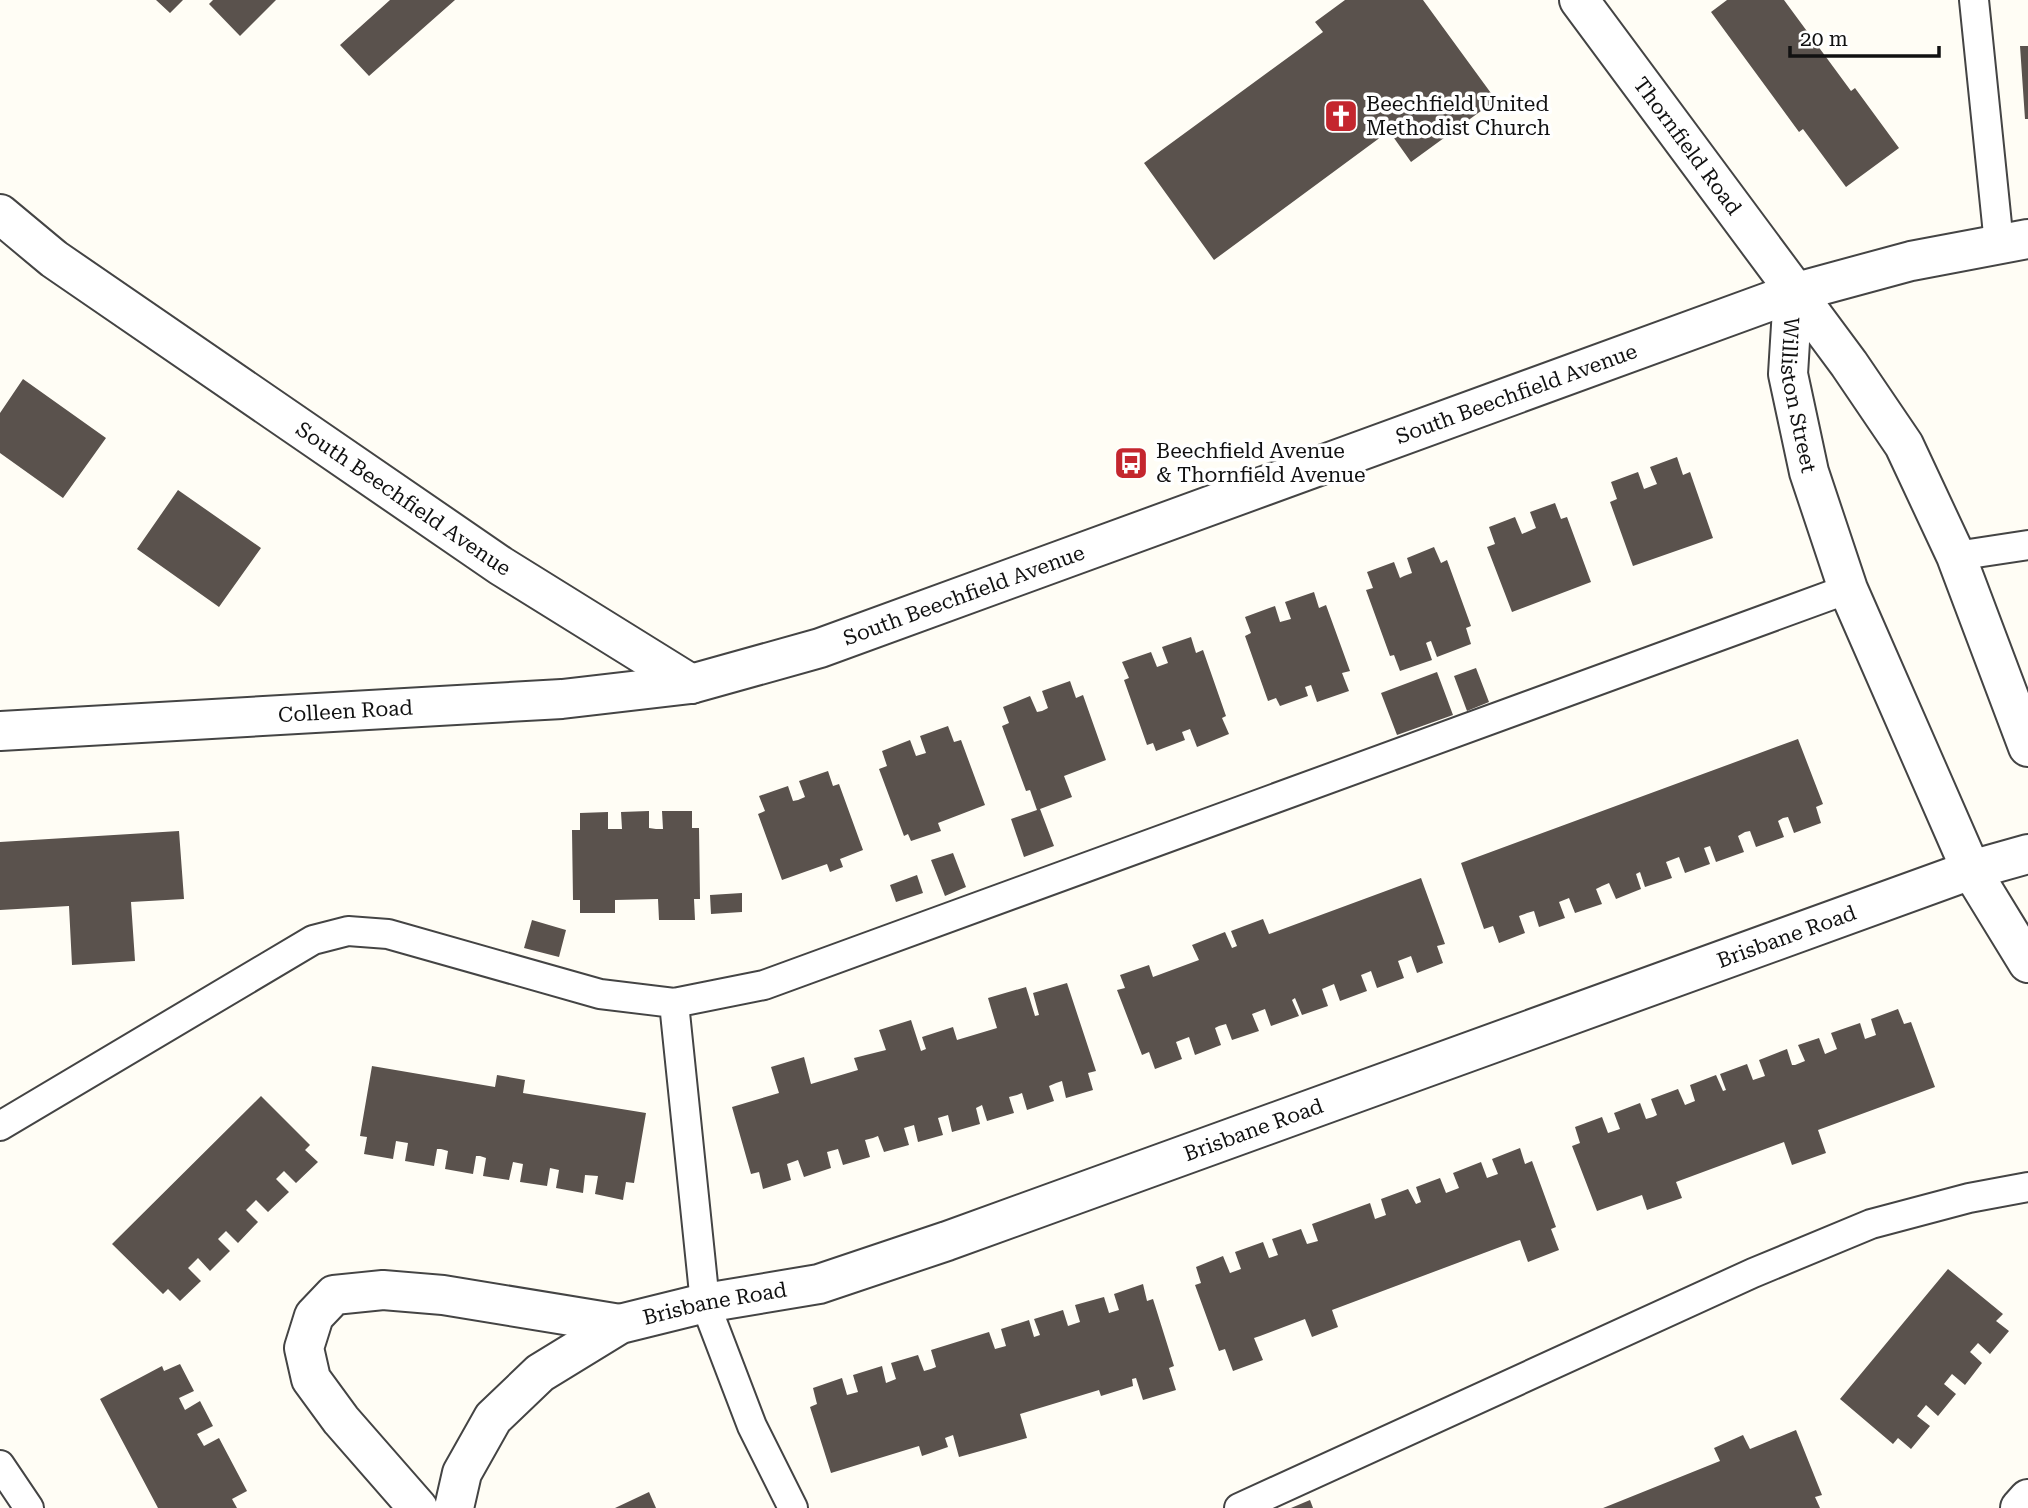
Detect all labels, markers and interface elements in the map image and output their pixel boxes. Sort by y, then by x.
scale bar [1790,14,1939,58]
text: 20 m [1800,27,1848,51]
street label: Thornfield Road [1629,73,1747,220]
place label: Beechfield United Methodist Church [1366,92,1551,140]
church icon: Beechfield United Methodist Church [1322,97,1360,135]
street label: Williston Street [1776,316,1821,475]
street label: South Beechfield Avenue [1392,339,1640,449]
street label: South Beechfield Avenue [291,417,515,581]
place label: Beechfield Avenue & Thornfield Avenue [1156,439,1366,487]
bus stop icon: Beechfield Avenue & Thornfield Avenue [1112,444,1150,482]
street label: South Beechfield Avenue [840,540,1088,650]
street label: Colleen Road [277,695,414,727]
street label: Brisbane Road [1714,900,1860,973]
street label: Brisbane Road [1181,1094,1327,1166]
street label: Brisbane Road [640,1277,789,1330]

